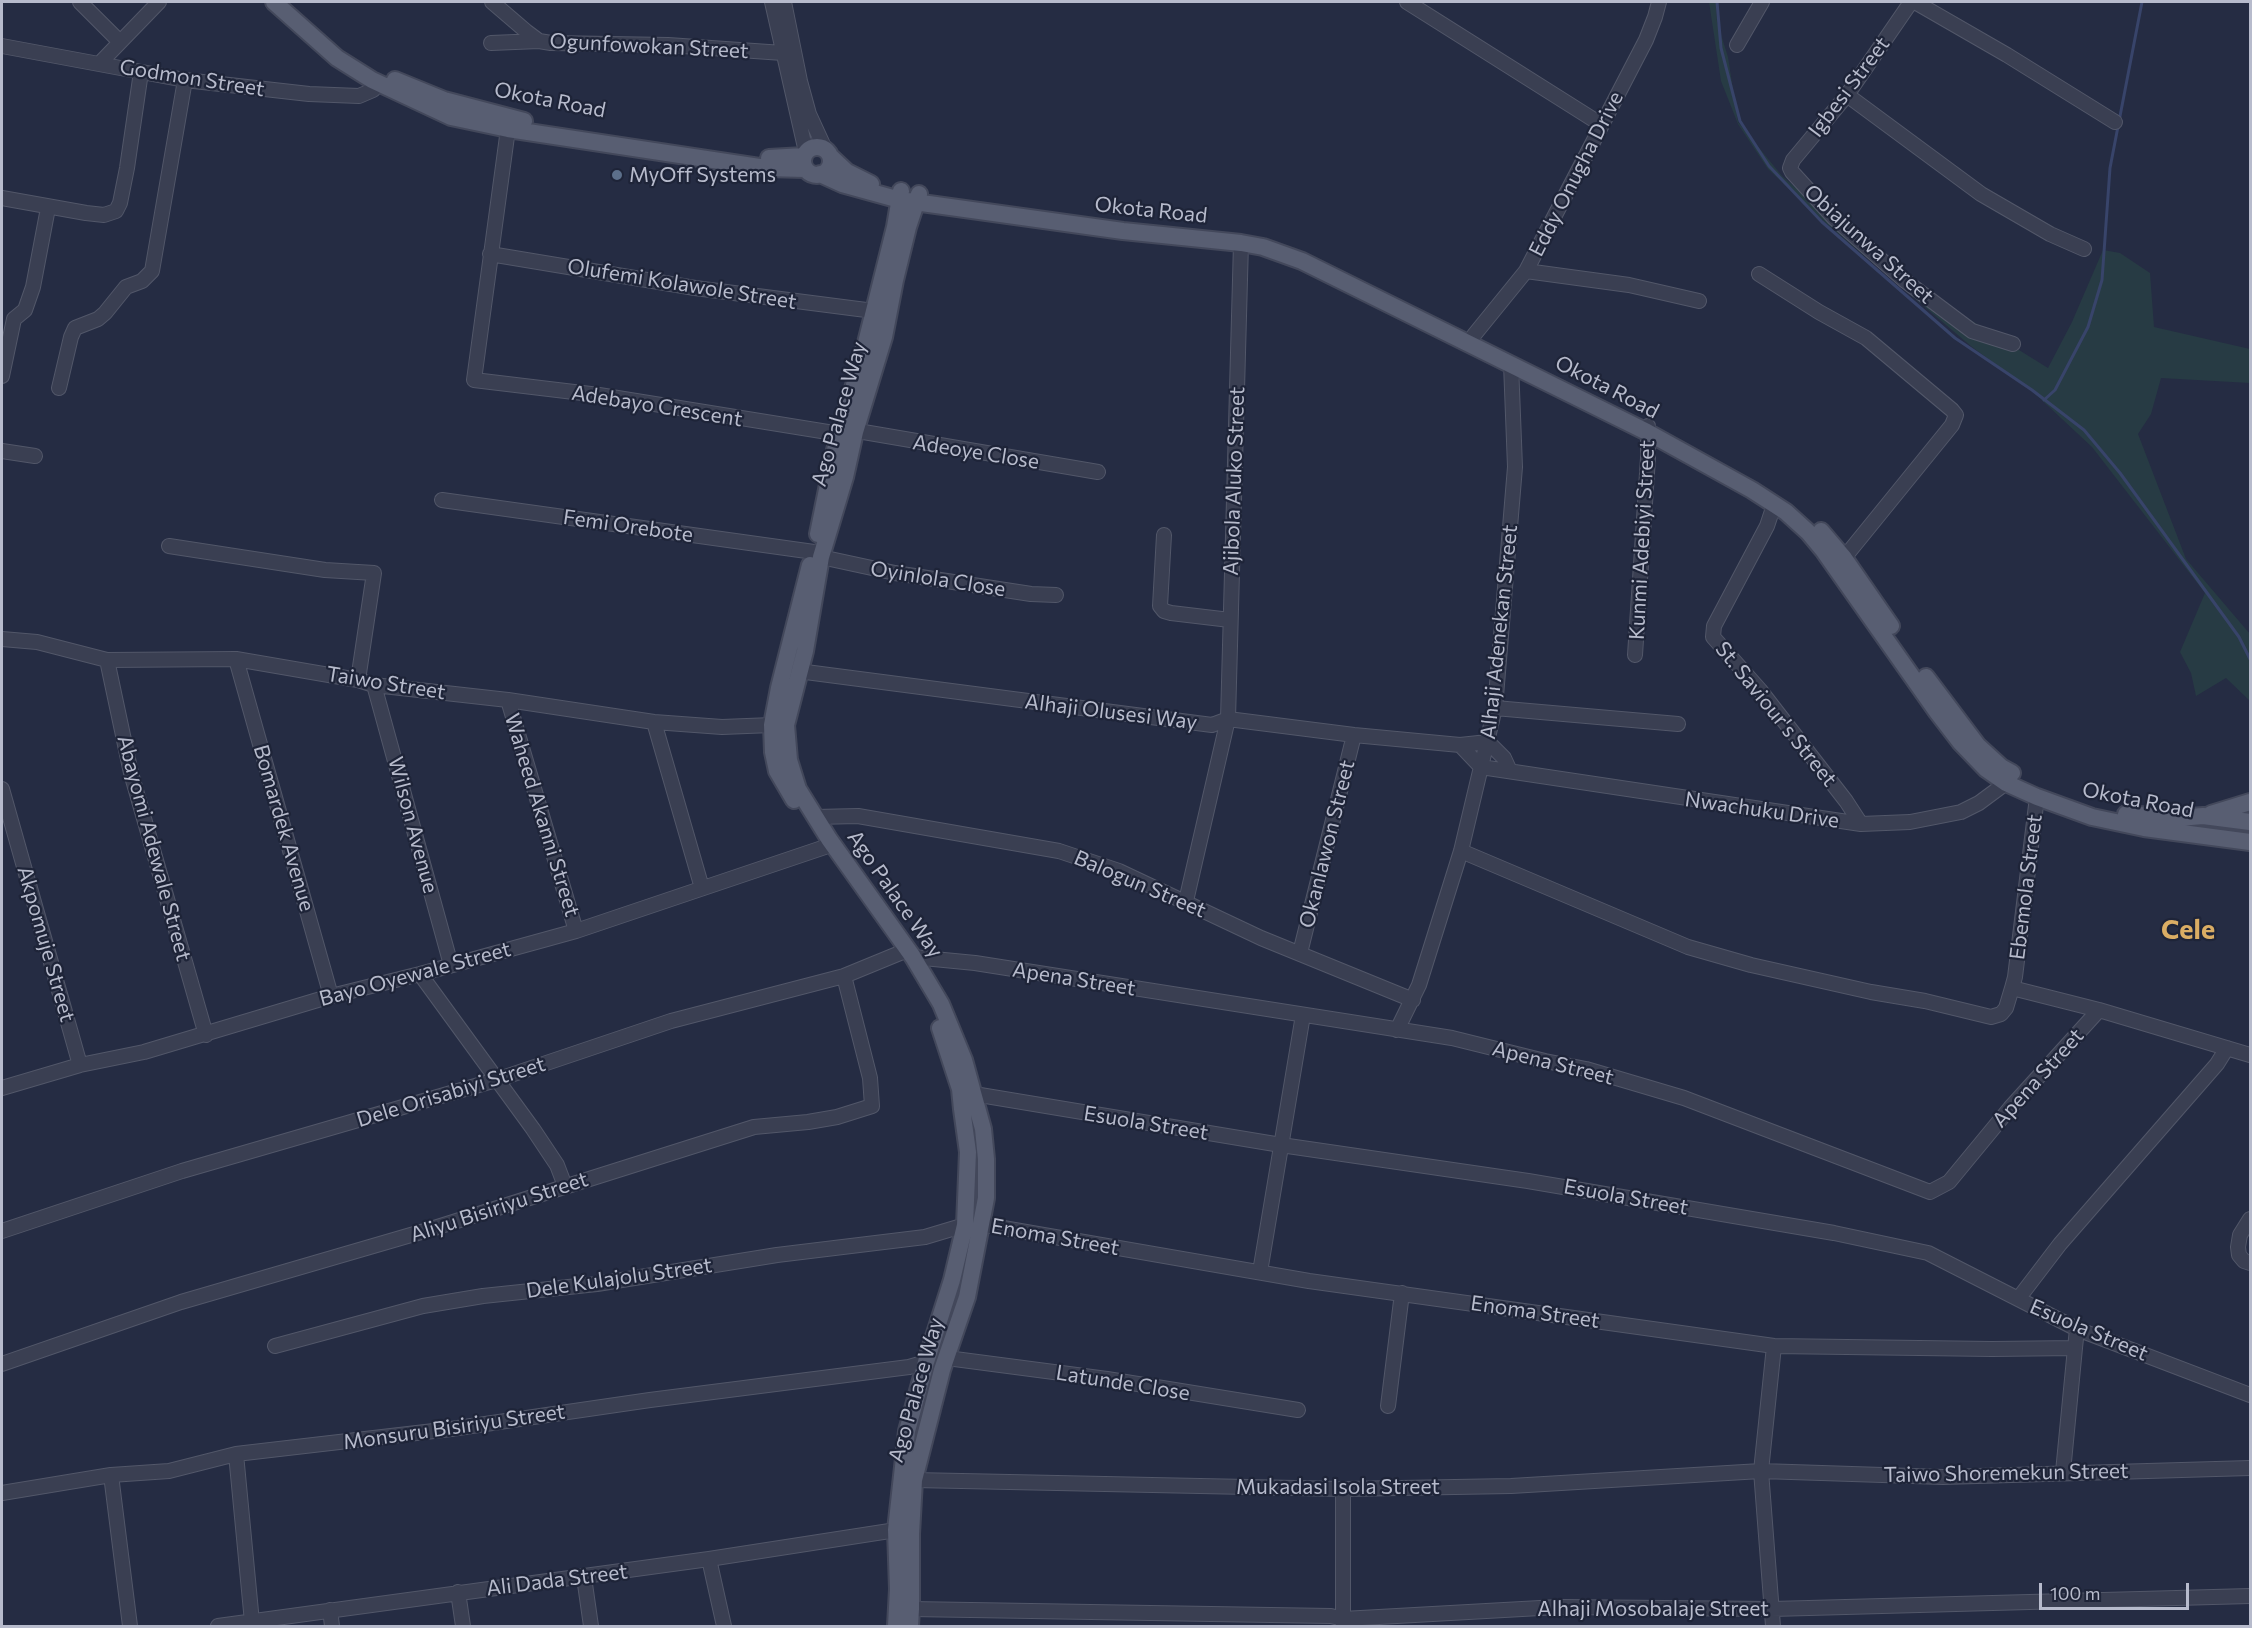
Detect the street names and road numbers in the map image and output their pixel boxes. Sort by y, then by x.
street label: Ogunfowokan Street [549,28,749,64]
street label: Igbesi Street [1803,32,1895,142]
street label: Godmon Street [118,54,266,102]
street label: Okota Road [492,77,608,123]
street label: Eddy Onugha Drive [1524,87,1628,261]
street label: Obiajunwa Street [1799,179,1939,309]
street label: Okota Road [1093,192,1209,228]
street label: Olufemi Kolawole Street [566,253,798,315]
street label: Ago Palace Way [806,339,872,489]
street label: Okota Road [1551,350,1663,424]
street label: Adebayo Crescent [570,380,744,432]
street label: Ajibola Aluko Street [1218,386,1250,576]
street label: Adeoye Close [911,430,1041,474]
street label: Kunmi Adebiyi Street [1624,439,1660,641]
street label: Femi Orebote [561,504,695,548]
street label: Alhaji Adenekan Street [1475,523,1523,741]
street label: Oyinlola Close [869,556,1007,602]
street label: St. Saviour's Street [1710,637,1842,791]
street label: Taiwo Street [325,661,447,705]
street label: Alhaji Olusesi Way [1023,689,1199,735]
street label: Waheed Akanni Street [499,710,585,920]
street label: Abayomi Adewale Street [112,732,196,964]
street label: Bomardek Avenue [248,742,320,914]
street label: Wilson Avenue [383,754,443,896]
street label: Okanlawon Street [1294,757,1360,931]
street label: Okota Road [2080,777,2196,823]
street label: Nwachuku Drive [1683,787,1841,833]
street label: Ebemola Street [2005,813,2047,961]
street label: Ago Palace Way [842,825,948,963]
street label: Balogun Street [1070,845,1210,923]
street label: Akpomuje Street [12,863,80,1025]
street label: Bayo Oyewale Street [316,936,514,1012]
street label: Apena Street [1011,957,1137,1001]
street label: Apena Street [1987,1023,2089,1133]
street label: Apena Street [1490,1036,1616,1090]
street label: Dele Orisabiyi Street [354,1051,548,1133]
street label: Esuola Street [1082,1101,1210,1145]
street label: Aliyu Bisiriyu Street [407,1166,591,1248]
street label: Esuola Street [1562,1174,1690,1220]
street label: Enoma Street [989,1213,1121,1261]
street label: Dele Kulajolu Street [525,1252,713,1304]
street label: Enoma Street [1469,1290,1601,1334]
street label: Esuola Street [2026,1294,2152,1366]
street label: Ago Palace Way [883,1315,949,1465]
street label: Latunde Close [1054,1360,1192,1406]
street label: Monsuru Bisiriyu Street [341,1399,567,1455]
street label: Taiwo Shoremekun Street [1883,1458,2129,1488]
street label: Mukadasi Isola Street [1236,1474,1440,1500]
street label: Ali Dada Street [485,1559,629,1601]
street label: Alhaji Mosobalaje Street [1537,1596,1769,1622]

